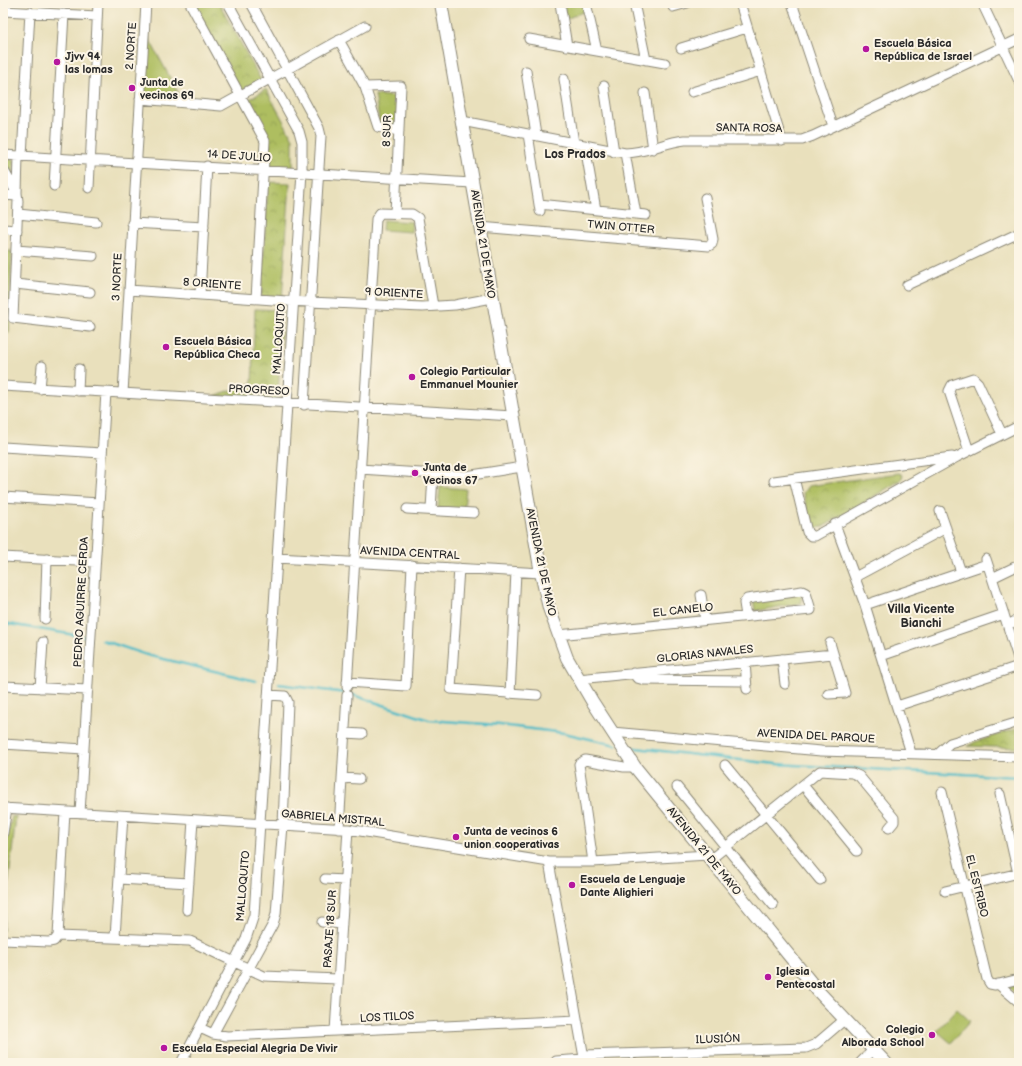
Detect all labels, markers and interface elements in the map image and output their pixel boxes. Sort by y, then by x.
street label: 2 NORTE [123,22,139,70]
place label: Escuela Básica República de Israel [874,37,972,63]
marker: Escuela Básica República de Israel [861,44,871,54]
place label: Jjvv 94 las lomas [65,50,113,76]
marker: Jjvv 94 las lomas [52,57,62,67]
place label: Junta de vecinos 69 [139,76,194,102]
marker: Junta de vecinos 69 [127,83,137,93]
street label: 8 SUR [380,115,394,147]
street label: SANTA ROSA [716,121,783,135]
street label: 14 DE JULIO [207,147,271,165]
district label: Los Prados [544,147,606,162]
street label: AVENIDA 21 DE MAYO [468,189,498,299]
street label: TWIN OTTER [587,218,655,236]
street label: 3 NORTE [109,253,125,301]
street label: 8 ORIENTE [182,275,242,293]
street label: 9 ORIENTE [365,285,423,301]
street label: MALLOQUITO [270,303,288,375]
place label: Escuela Básica República Checa [174,335,260,361]
marker: Escuela Básica República Checa [161,342,171,352]
place label: Colegio Particular Emmanuel Mounier [420,365,519,391]
marker: Colegio Particular Emmanuel Mounier [407,372,417,382]
street label: PROGRESO [228,382,290,398]
place label: Junta de Vecinos 67 [423,461,477,487]
marker: Junta de Vecinos 67 [410,468,420,478]
street label: AVENIDA 21 DE MAYO [523,507,559,617]
street label: PEDRO AGUIRRE CERDA [71,536,91,668]
street label: AVENIDA CENTRAL [360,544,461,562]
street label: EL CANELO [652,600,714,620]
district label: Villa Vicente Bianchi [888,602,955,631]
street label: GLORIAS NAVALES [656,642,754,666]
street label: AVENIDA DEL PARQUE [757,726,875,746]
street label: AVENIDA 21 DE MAYO [664,804,744,898]
street label: GABRIELA MISTRAL [281,807,386,829]
place label: Junta de vecinos 6 union cooperativas [464,825,560,851]
marker: Junta de vecinos 6 union cooperativas [451,832,461,842]
street label: MALLOQUITO [233,850,253,922]
street label: EL ESTRIBO [963,853,991,919]
place label: Escuela de Lenguaje Dante Alighieri [580,873,685,899]
marker: Escuela de Lenguaje Dante Alighieri [567,880,577,890]
street label: PASAJE 18 SUR [321,889,339,969]
place label: Iglesia Pentecostal [776,965,835,991]
marker: Iglesia Pentecostal [763,972,773,982]
street label: LOS TILOS [359,1009,415,1025]
place label: Colegio Alborada School [841,1023,924,1049]
marker: Colegio Alborada School [927,1030,937,1040]
street label: ILUSIÓN [695,1031,741,1046]
place label: Escuela Especial Alegria De Vivir [172,1042,338,1055]
marker: Escuela Especial Alegria De Vivir [159,1043,169,1053]

